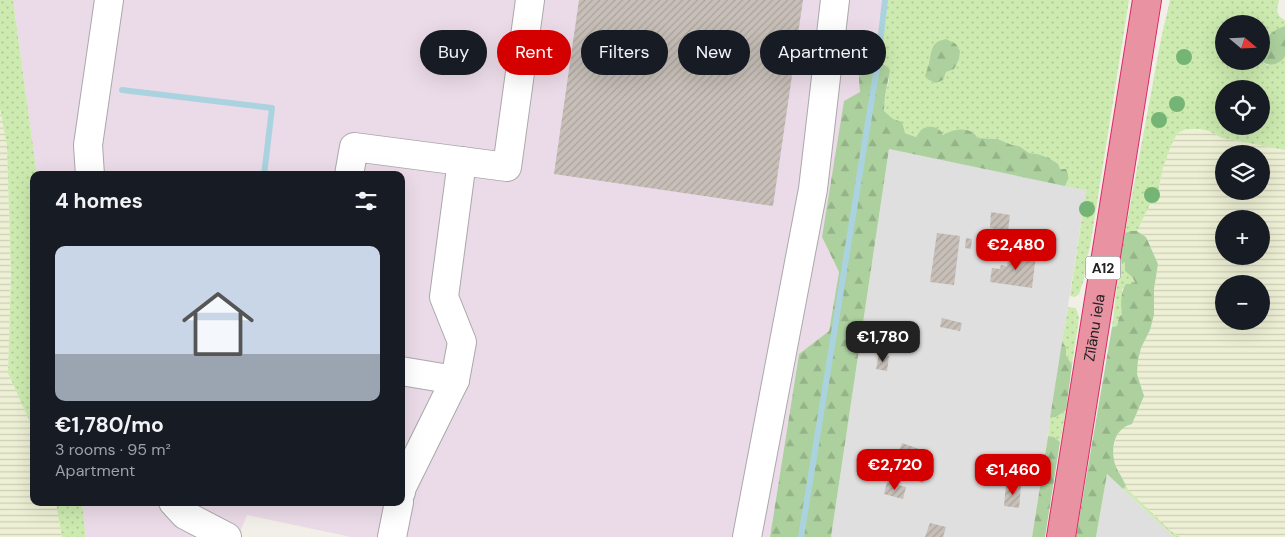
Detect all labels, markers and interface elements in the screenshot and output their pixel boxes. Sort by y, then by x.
north arrow [1215,15,1270,70]
map controls [1215,15,1270,330]
chip: Buy [420,30,487,75]
chip: Rent [497,30,571,75]
chip: Filters [581,30,668,75]
chip: New [678,30,750,75]
chip: Apartment [760,30,886,75]
button: locate [1215,80,1270,135]
button: layers [1215,145,1270,200]
text: 4 homes [55,187,143,215]
icon: filters [352,187,380,215]
button: + [1215,210,1270,265]
pin: €2,480 [975,228,1057,271]
text: €2,480 [987,234,1045,255]
road number: A12 [1086,256,1120,280]
button: − [1215,275,1270,330]
icon: home [173,279,263,369]
street label: Zīlānu iela [1079,293,1110,363]
pin: €1,780 [842,320,924,363]
text: €1,780 [857,326,909,347]
text: €1,780/mo [55,411,164,439]
text: 3 rooms · 95 m² [55,439,171,460]
pin: €2,720 [854,448,936,491]
text: €2,720 [868,454,922,475]
pin: €1,460 [972,454,1054,496]
text: €1,460 [986,459,1040,480]
text: Apartment [55,460,135,481]

